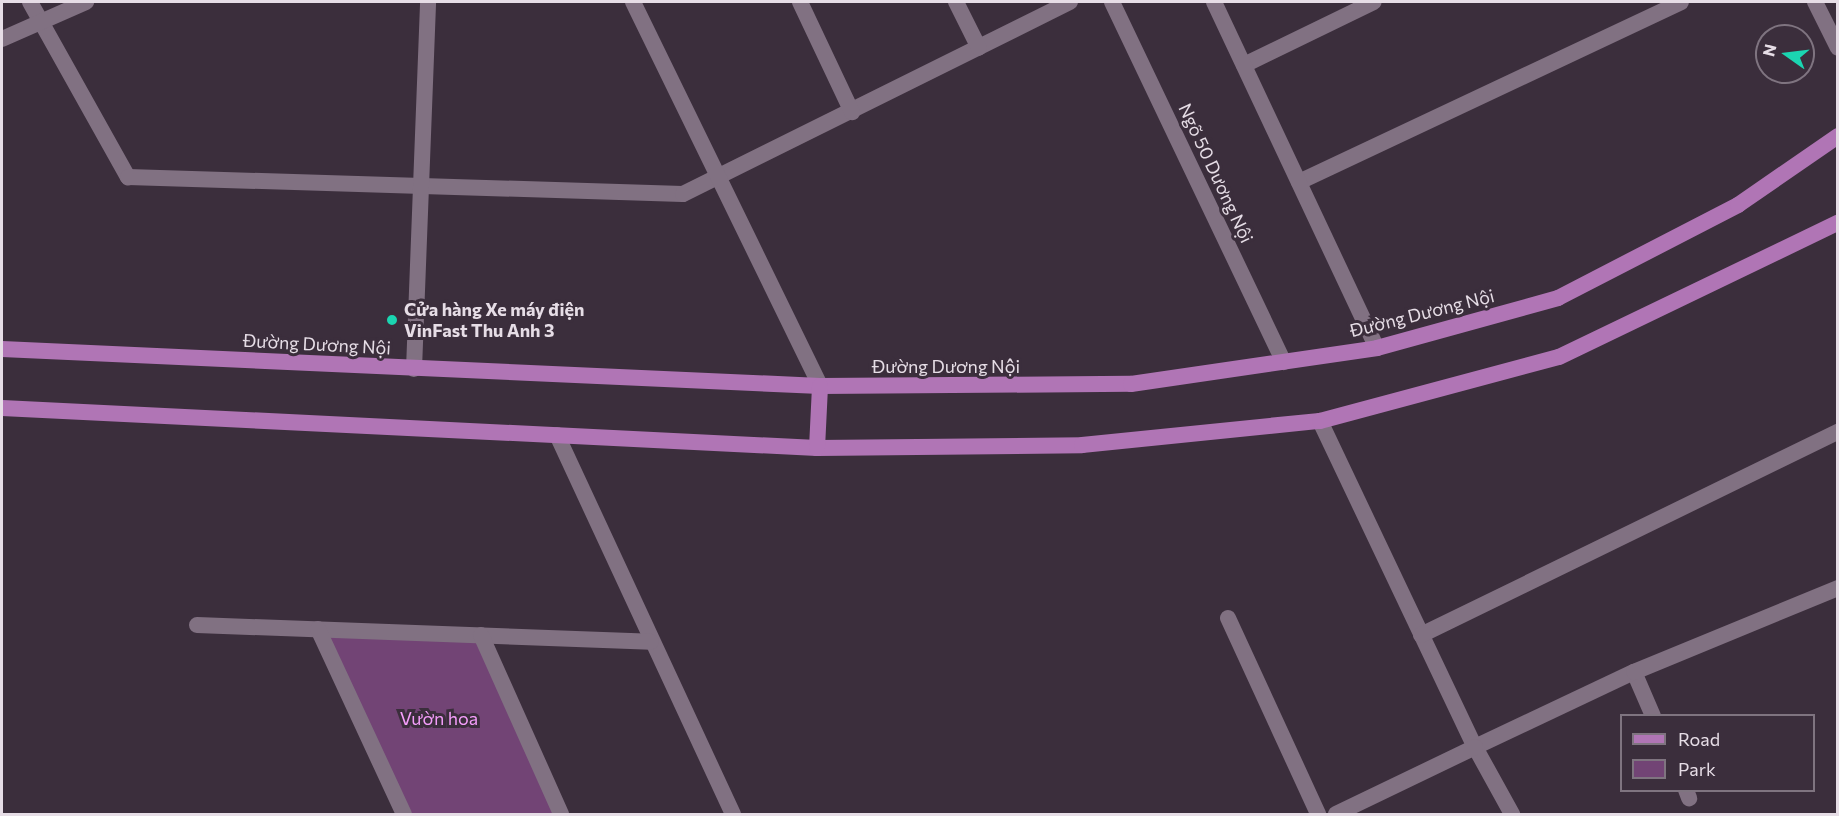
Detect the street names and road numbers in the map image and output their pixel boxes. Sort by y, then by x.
street label: Ngõ 50 Dương Nội [1174,100,1258,246]
street label: Đường Dương Nội [1348,285,1496,341]
street label: Đường Dương Nội [243,329,391,359]
street label: Đường Dương Nội [872,355,1020,377]

